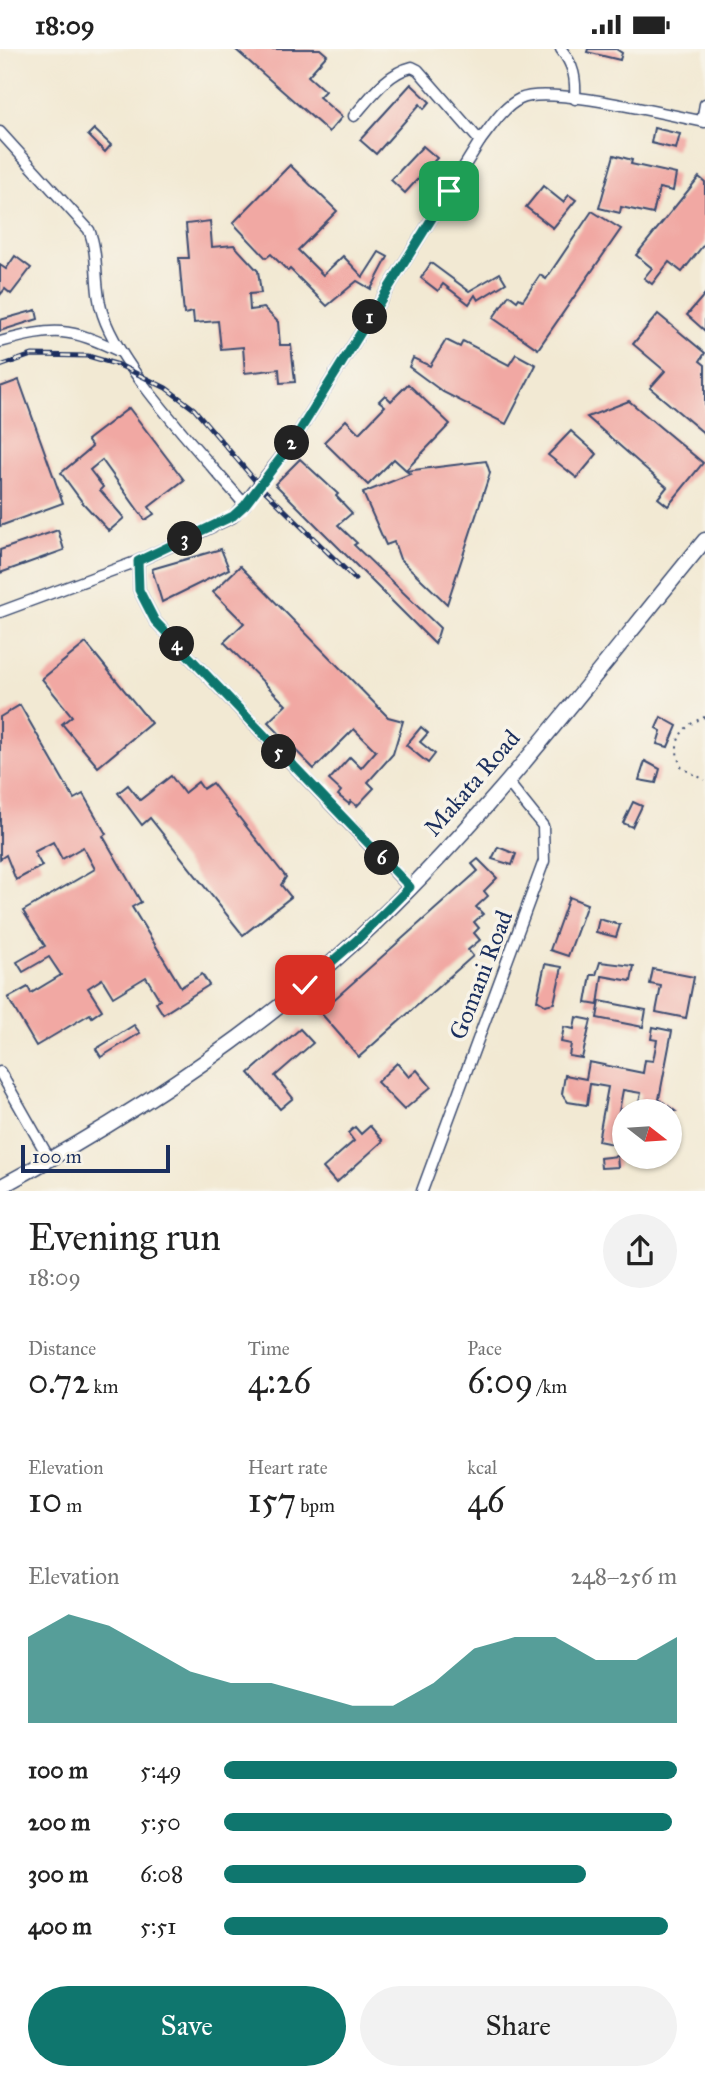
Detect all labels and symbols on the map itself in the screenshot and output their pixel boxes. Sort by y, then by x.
pin [419,161,479,221]
pin: 1 [352,299,388,335]
pin: 2 [274,425,310,461]
pin: 3 [168,521,202,557]
pin: 4 [160,627,194,661]
street label: Makata Road [418,724,526,842]
pin: 5 [262,735,296,769]
pin: 6 [364,841,400,875]
street label: Gomani Road [443,906,519,1044]
pin [275,955,335,1015]
north arrow [612,1099,682,1169]
scale bar [21,1142,170,1174]

